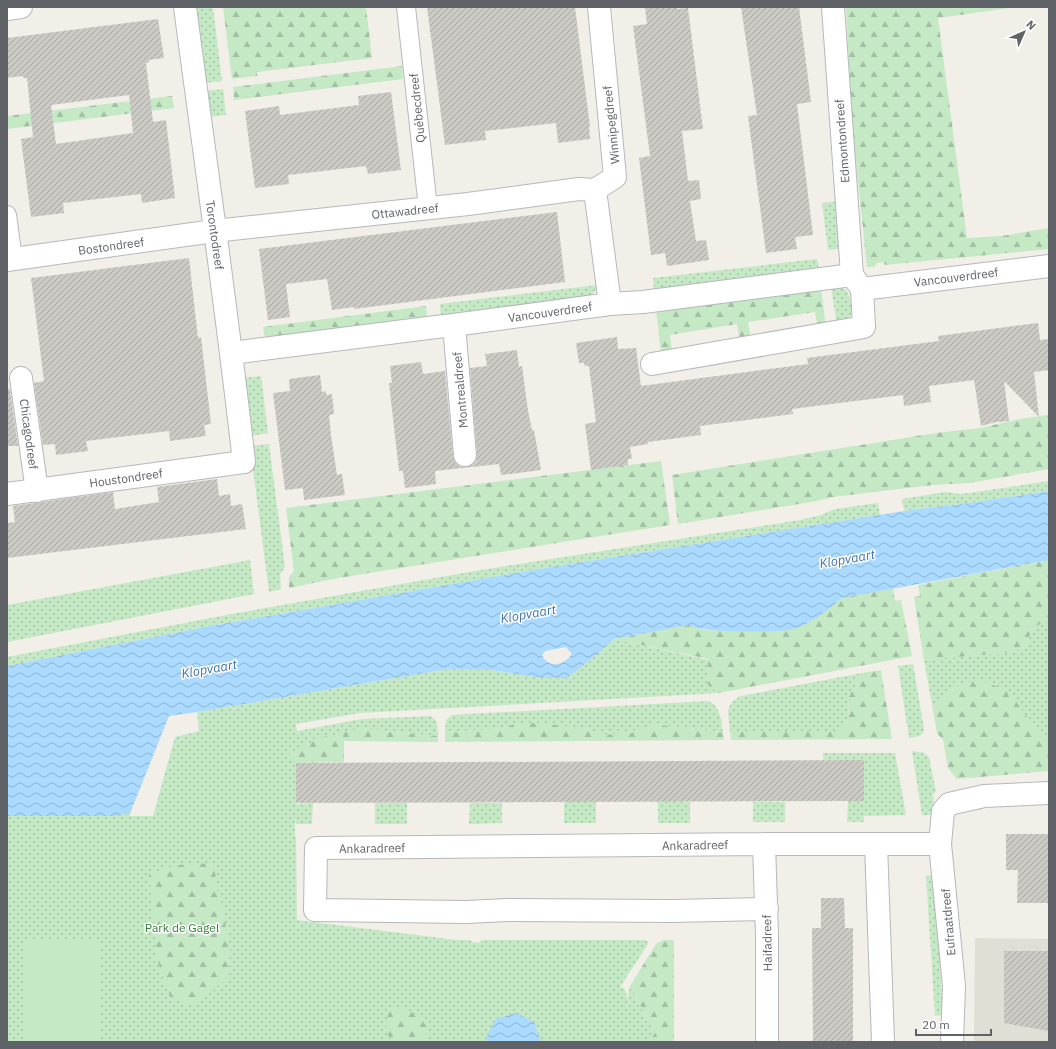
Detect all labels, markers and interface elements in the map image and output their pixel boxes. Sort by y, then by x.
north arrow [1004,12,1044,52]
text: N [1023,17,1039,33]
street label: Québecdreef [406,72,428,143]
street label: Winnipegdreef [599,85,623,165]
street label: Edmontondreef [832,99,852,183]
street label: Torontodreef [203,199,227,271]
street label: Ottawadreef [371,200,439,222]
street label: Bostondreef [77,234,145,258]
street label: Vancouverdreef [913,264,999,290]
street label: Vancouverdreef [507,299,593,325]
street label: Montrealdreef [449,351,471,429]
street label: Chicagodreef [17,398,41,470]
street label: Houstondreef [88,465,164,491]
water label: Klopvaart [818,546,877,572]
water label: Klopvaart [499,601,558,627]
water label: Klopvaart [180,656,239,682]
street label: Ankaradreef [662,837,728,853]
street label: Ankaradreef [339,840,405,856]
street label: Eufraatdreef [938,888,958,956]
street label: Haifadreef [759,914,775,971]
park label: Park de Gagel [145,920,219,935]
scale bar [916,1011,991,1037]
text: 20 m [922,1017,950,1032]

